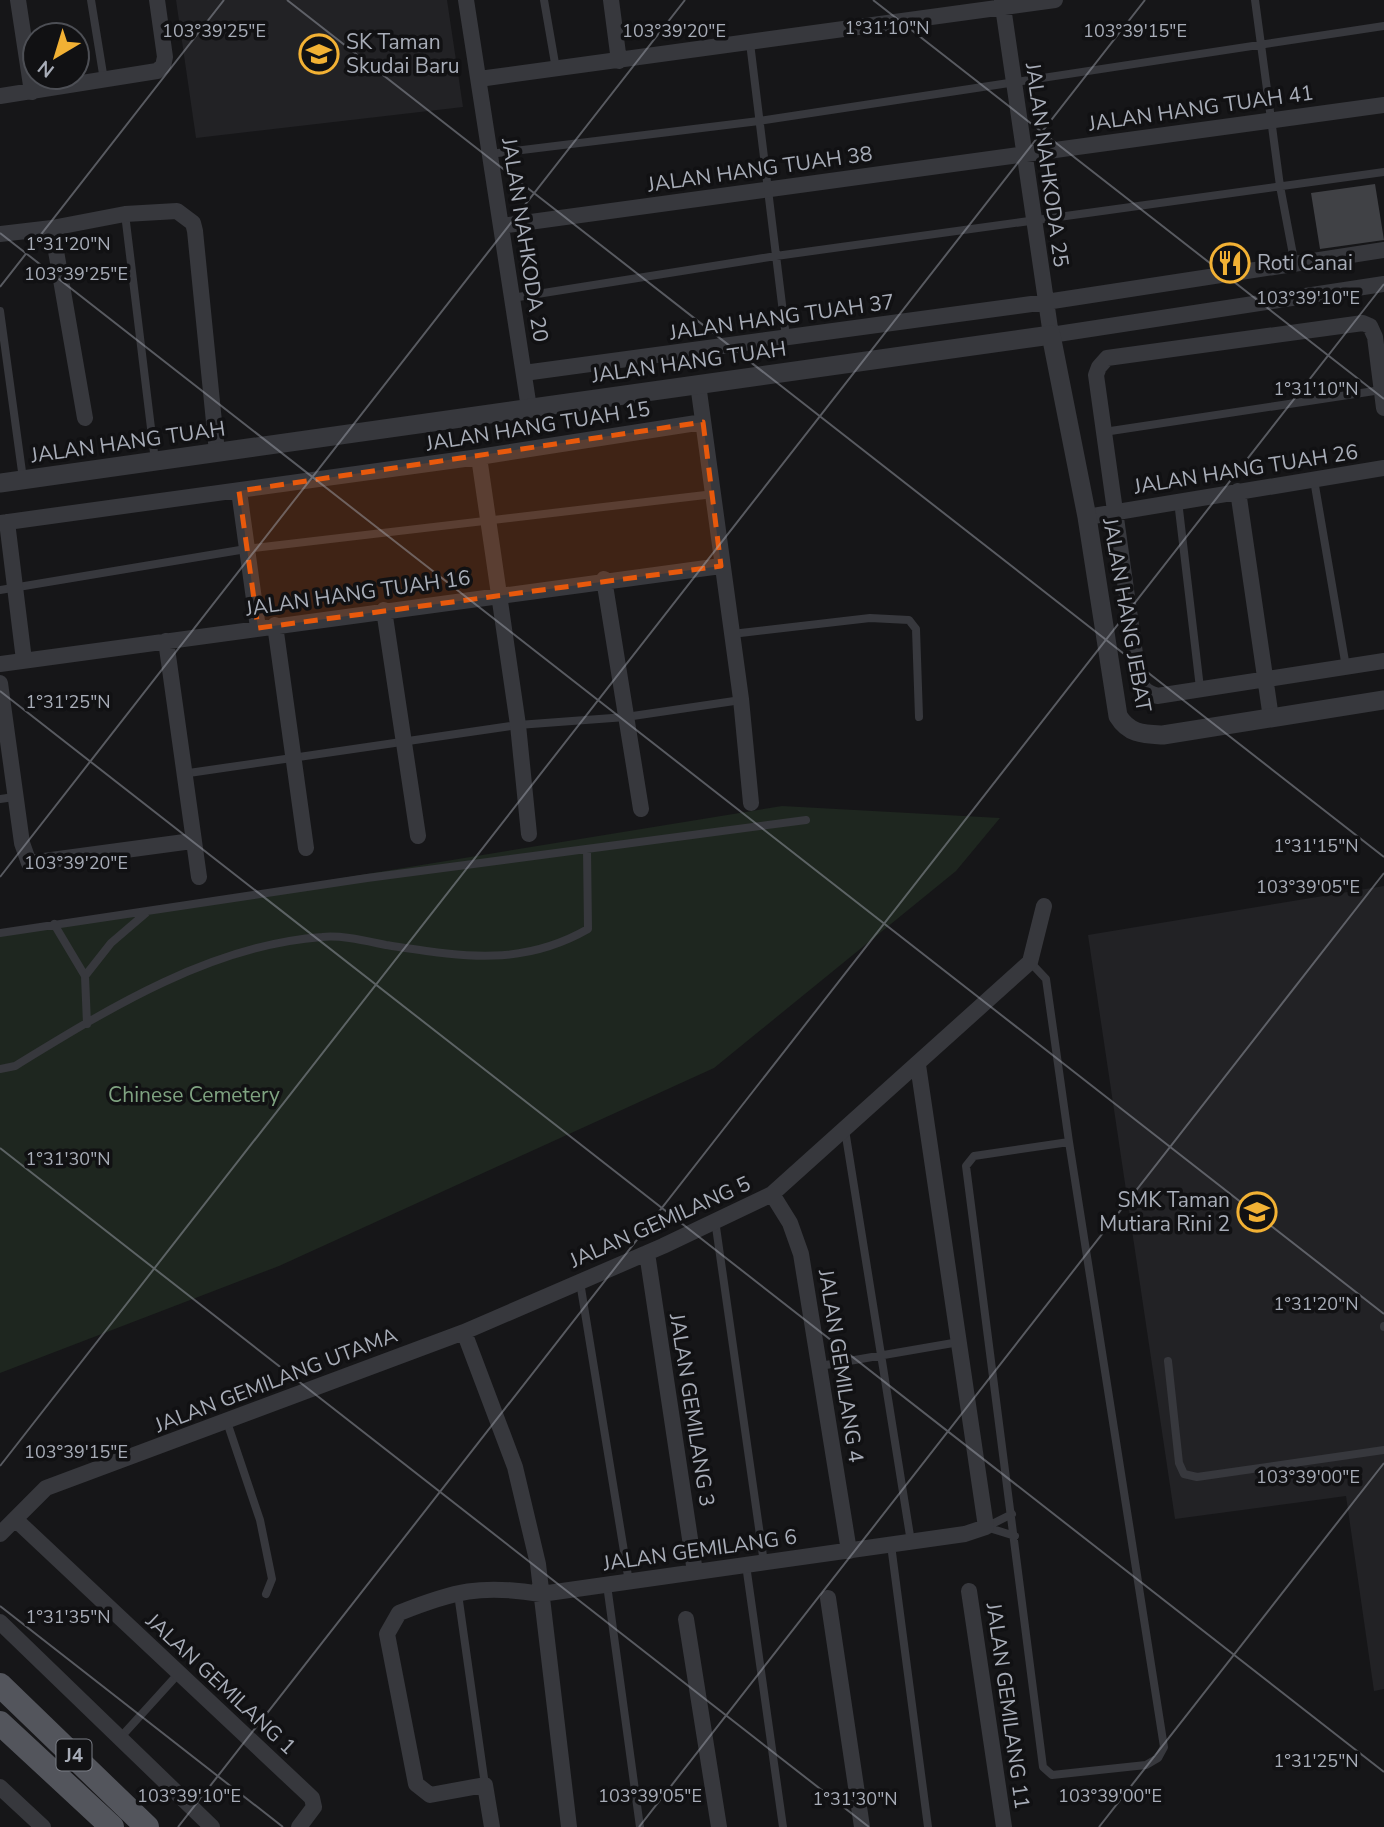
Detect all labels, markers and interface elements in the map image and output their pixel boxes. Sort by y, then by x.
text: 1°31'10"N [844,16,930,40]
text: 103°39'25"E [162,19,266,43]
text: 103°39'20"E [622,19,726,43]
text: 103°39'15"E [1083,19,1187,43]
north arrow [21,21,91,91]
place label: SK Taman Skudai Baru [346,28,459,80]
school or university icon: SK Taman Skudai Baru [298,33,340,75]
text: N [33,54,60,83]
street label: JALAN NAHKODA 25 [1019,60,1075,269]
street label: JALAN HANG TUAH 41 [1086,78,1315,138]
street label: JALAN NAHKODA 20 [495,135,555,344]
street label: JALAN HANG TUAH 38 [645,139,874,199]
text: 1°31'20"N [25,232,111,256]
restaurant icon: Roti Canai [1209,242,1251,284]
place label: Roti Canai [1257,249,1353,277]
text: 103°39'25"E [24,262,128,286]
text: 103°39'10"E [1256,286,1360,310]
street label: JALAN HANG TUAH 37 [667,287,896,347]
street label: JALAN HANG TUAH [589,335,788,390]
text: 1°31'10"N [1273,377,1359,401]
street label: JALAN HANG TUAH 15 [423,394,652,458]
street label: JALAN HANG TUAH [28,415,227,470]
street label: JALAN HANG TUAH 26 [1131,437,1360,501]
street label: JALAN HANG JEBAT [1096,515,1158,714]
street label: JALAN HANG TUAH 16 [243,563,472,623]
text: 1°31'25"N [25,690,111,714]
text: 1°31'15"N [1273,834,1359,858]
text: 103°39'20"E [24,851,128,875]
text: 103°39'05"E [1256,875,1360,899]
park label: Chinese Cemetery [108,1081,280,1109]
text: 1°31'30"N [25,1147,111,1171]
street label: JALAN GEMILANG 5 [564,1170,755,1275]
place label: SMK Taman Mutiara Rini 2 [1099,1186,1230,1238]
school or university icon: SMK Taman Mutiara Rini 2 [1236,1191,1278,1233]
street label: JALAN GEMILANG 4 [812,1266,870,1465]
text: 1°31'20"N [1273,1292,1359,1316]
street label: JALAN GEMILANG 3 [663,1310,721,1509]
street label: JALAN GEMILANG UTAMA [150,1321,401,1440]
text: 103°39'15"E [24,1440,128,1464]
text: 103°39'00"E [1256,1465,1360,1489]
street label: JALAN GEMILANG 6 [600,1523,799,1578]
street label: JALAN GEMILANG 11 [980,1600,1036,1811]
text: 1°31'35"N [25,1605,111,1629]
street label: JALAN GEMILANG 1 [139,1607,302,1761]
road number: J4 [56,1740,92,1770]
text: 1°31'25"N [1273,1749,1359,1773]
text: 103°39'10"E [137,1784,241,1808]
text: 103°39'05"E [598,1784,702,1808]
text: 103°39'00"E [1058,1784,1162,1808]
text: 1°31'30"N [812,1787,898,1811]

